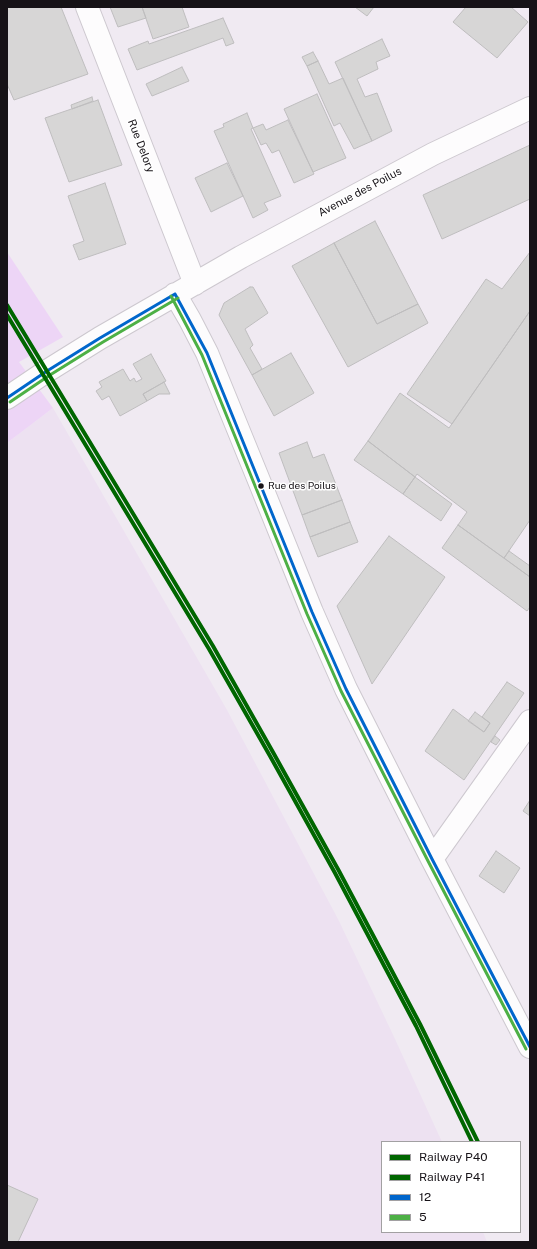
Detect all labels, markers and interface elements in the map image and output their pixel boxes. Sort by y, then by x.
street label: Rue Delory [125,117,157,175]
street label: Avenue des Poilus [316,164,404,220]
place label: Rue des Poilus [268,480,336,492]
marker: Rue des Poilus [256,481,266,491]
legend [381,1141,521,1233]
text: Railway P40 [419,1150,488,1164]
text: Railway P41 [419,1170,485,1184]
text: 12 [419,1190,431,1204]
text: 5 [419,1210,427,1224]

